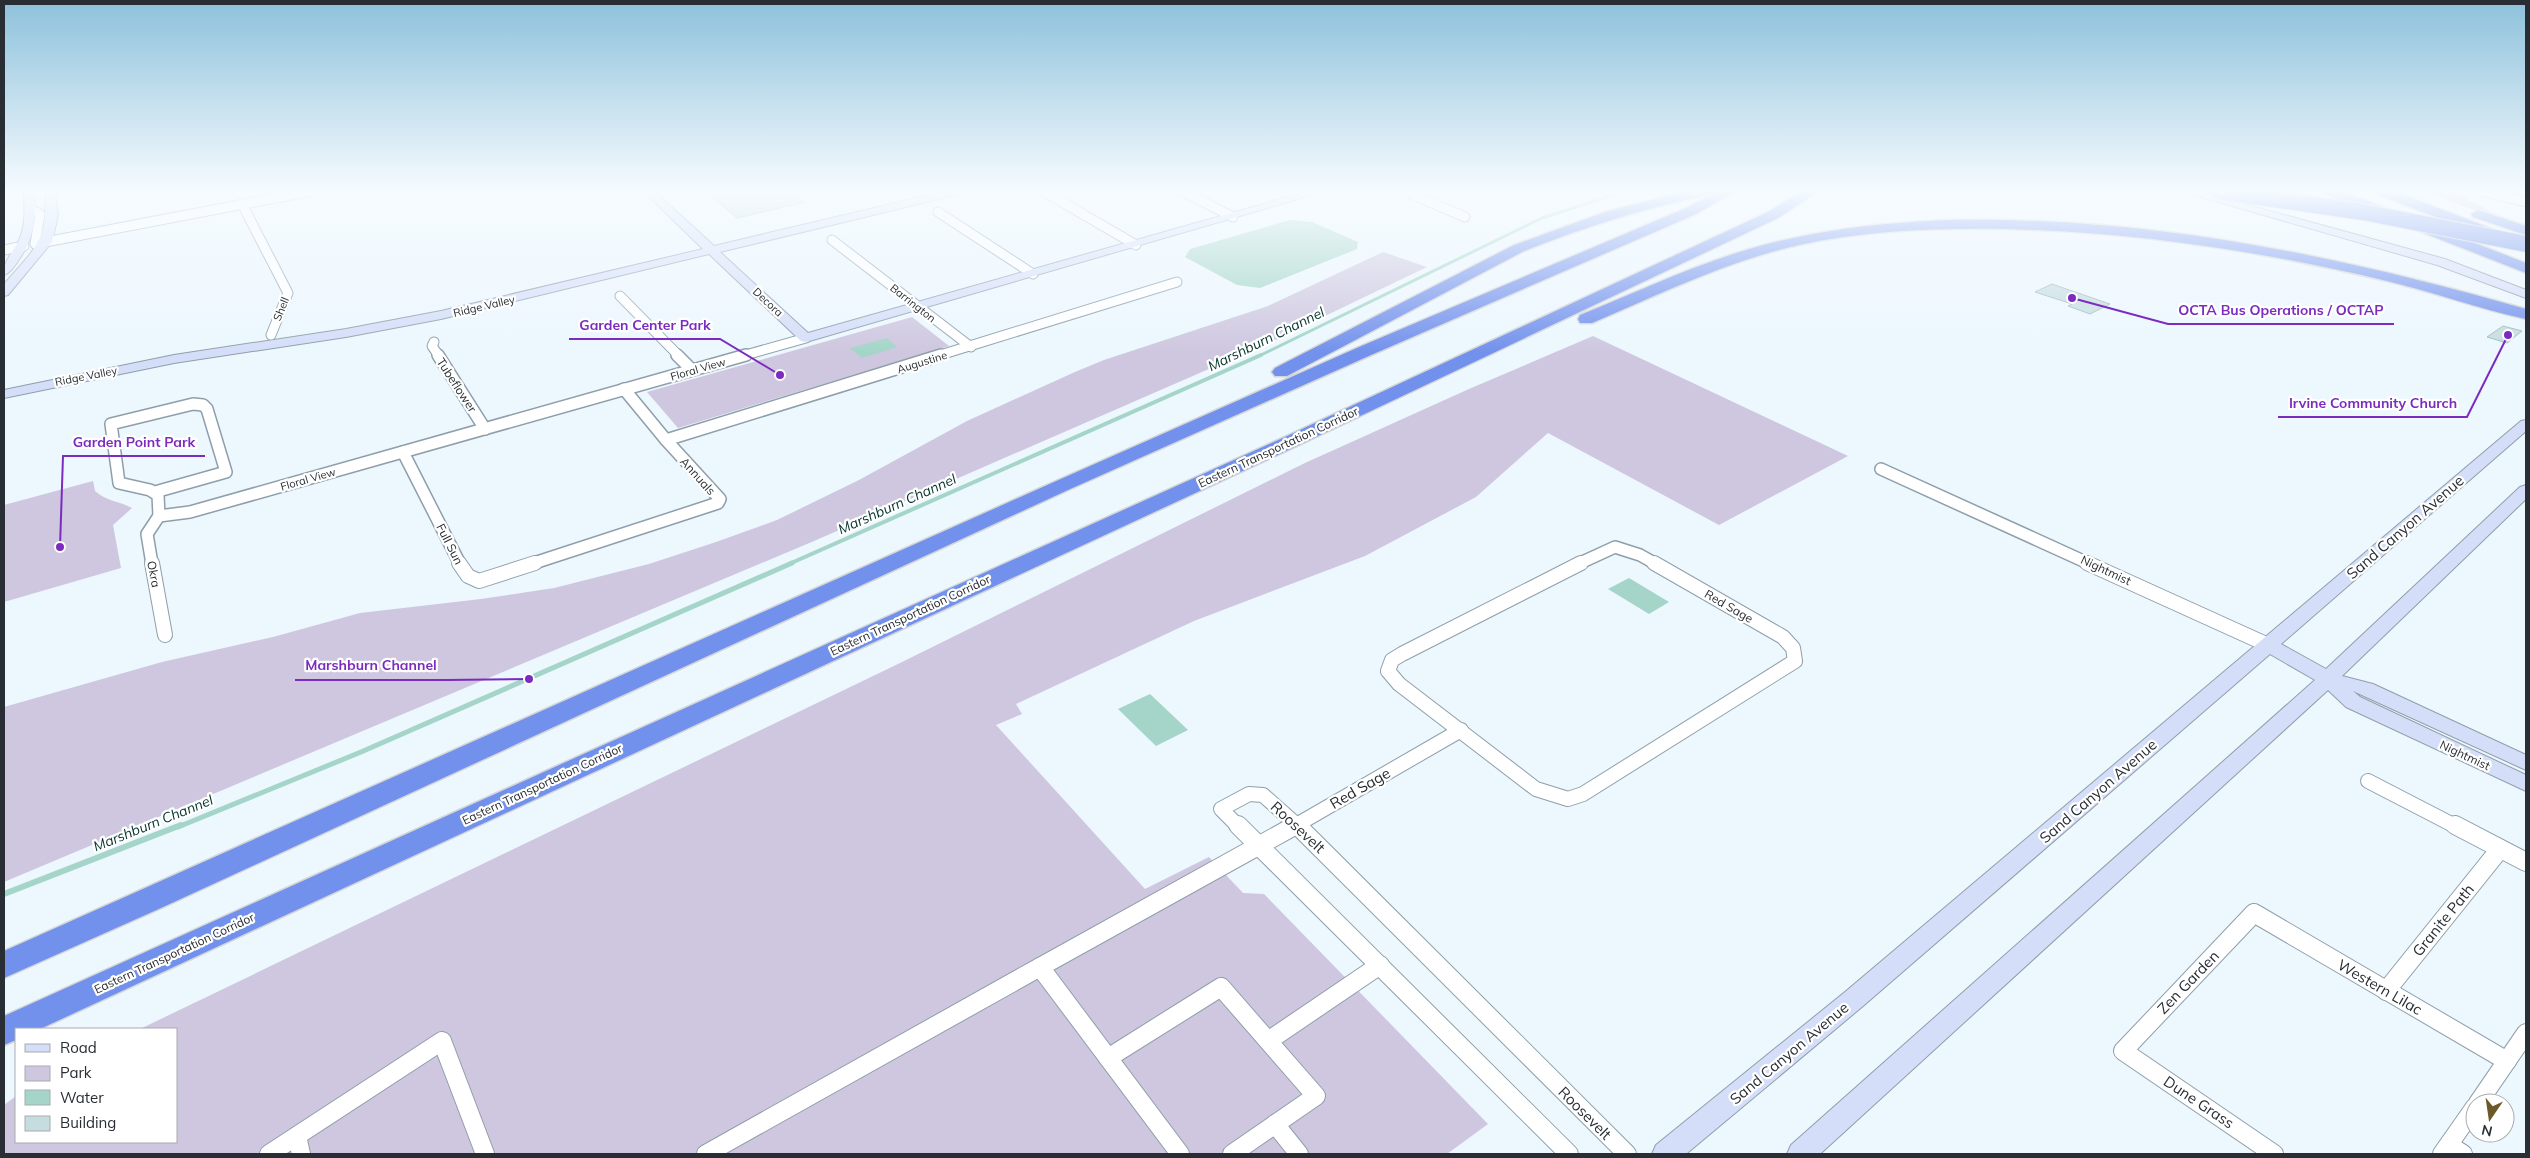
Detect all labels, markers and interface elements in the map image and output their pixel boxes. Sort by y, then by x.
street label: Barrington [887,281,939,325]
street label: Decora [750,284,786,320]
street label: Ridge Valley [452,292,516,320]
street label: Shell [270,295,292,323]
callout: OCTA Bus Operations / OCTAP [2168,295,2394,324]
text: OCTA Bus Operations / OCTAP [2178,301,2384,319]
water label: Marshburn Channel [1205,303,1328,375]
callout: Garden Center Park [569,310,720,339]
text: Garden Center Park [579,316,711,334]
street label: Augustine [895,348,949,376]
street label: Floral View [669,354,728,384]
street label: Tubeflower [434,355,481,416]
street label: Ridge Valley [54,363,118,389]
callout: Irvine Community Church [2278,388,2467,417]
text: Irvine Community Church [2289,394,2457,412]
street label: Eastern Transportation Corridor [1196,403,1361,491]
callout: Garden Point Park [63,427,205,456]
text: Garden Point Park [73,433,196,451]
street label: Annuals [677,454,719,498]
street label: Floral View [279,464,338,494]
water label: Marshburn Channel [835,470,960,538]
street label: Sand Canyon Avenue [2342,471,2468,583]
street label: Full Sun [433,521,467,567]
street label: Nightmist [2078,552,2134,588]
street label: Okra [144,559,164,589]
street label: Eastern Transportation Corridor [828,571,993,659]
street label: Red Sage [1702,586,1756,626]
callout: Marshburn Channel [295,651,447,680]
text: Marshburn Channel [305,656,437,674]
street label: Sand Canyon Avenue [2035,735,2161,847]
street label: Nightmist [2437,737,2493,773]
street label: Eastern Transportation Corridor [460,740,625,828]
street label: Red Sage [1326,763,1394,813]
water label: Marshburn Channel [91,791,216,855]
street label: Roosevelt [1267,797,1329,857]
street label: Granite Path [2408,880,2478,960]
street label: Eastern Transportation Corridor [92,909,257,997]
street label: Zen Garden [2153,946,2223,1018]
street label: Western Lilac [2334,955,2426,1019]
street label: Sand Canyon Avenue [1726,998,1852,1108]
legend [15,1028,178,1143]
text: Road [60,1038,97,1057]
text: Park [60,1063,92,1082]
street label: Dune Grass [2160,1071,2238,1133]
street label: Roosevelt [1554,1082,1616,1144]
text: Water [60,1088,104,1107]
north arrow [2465,1093,2515,1143]
text: Building [60,1113,116,1132]
text: N [2480,1121,2494,1141]

